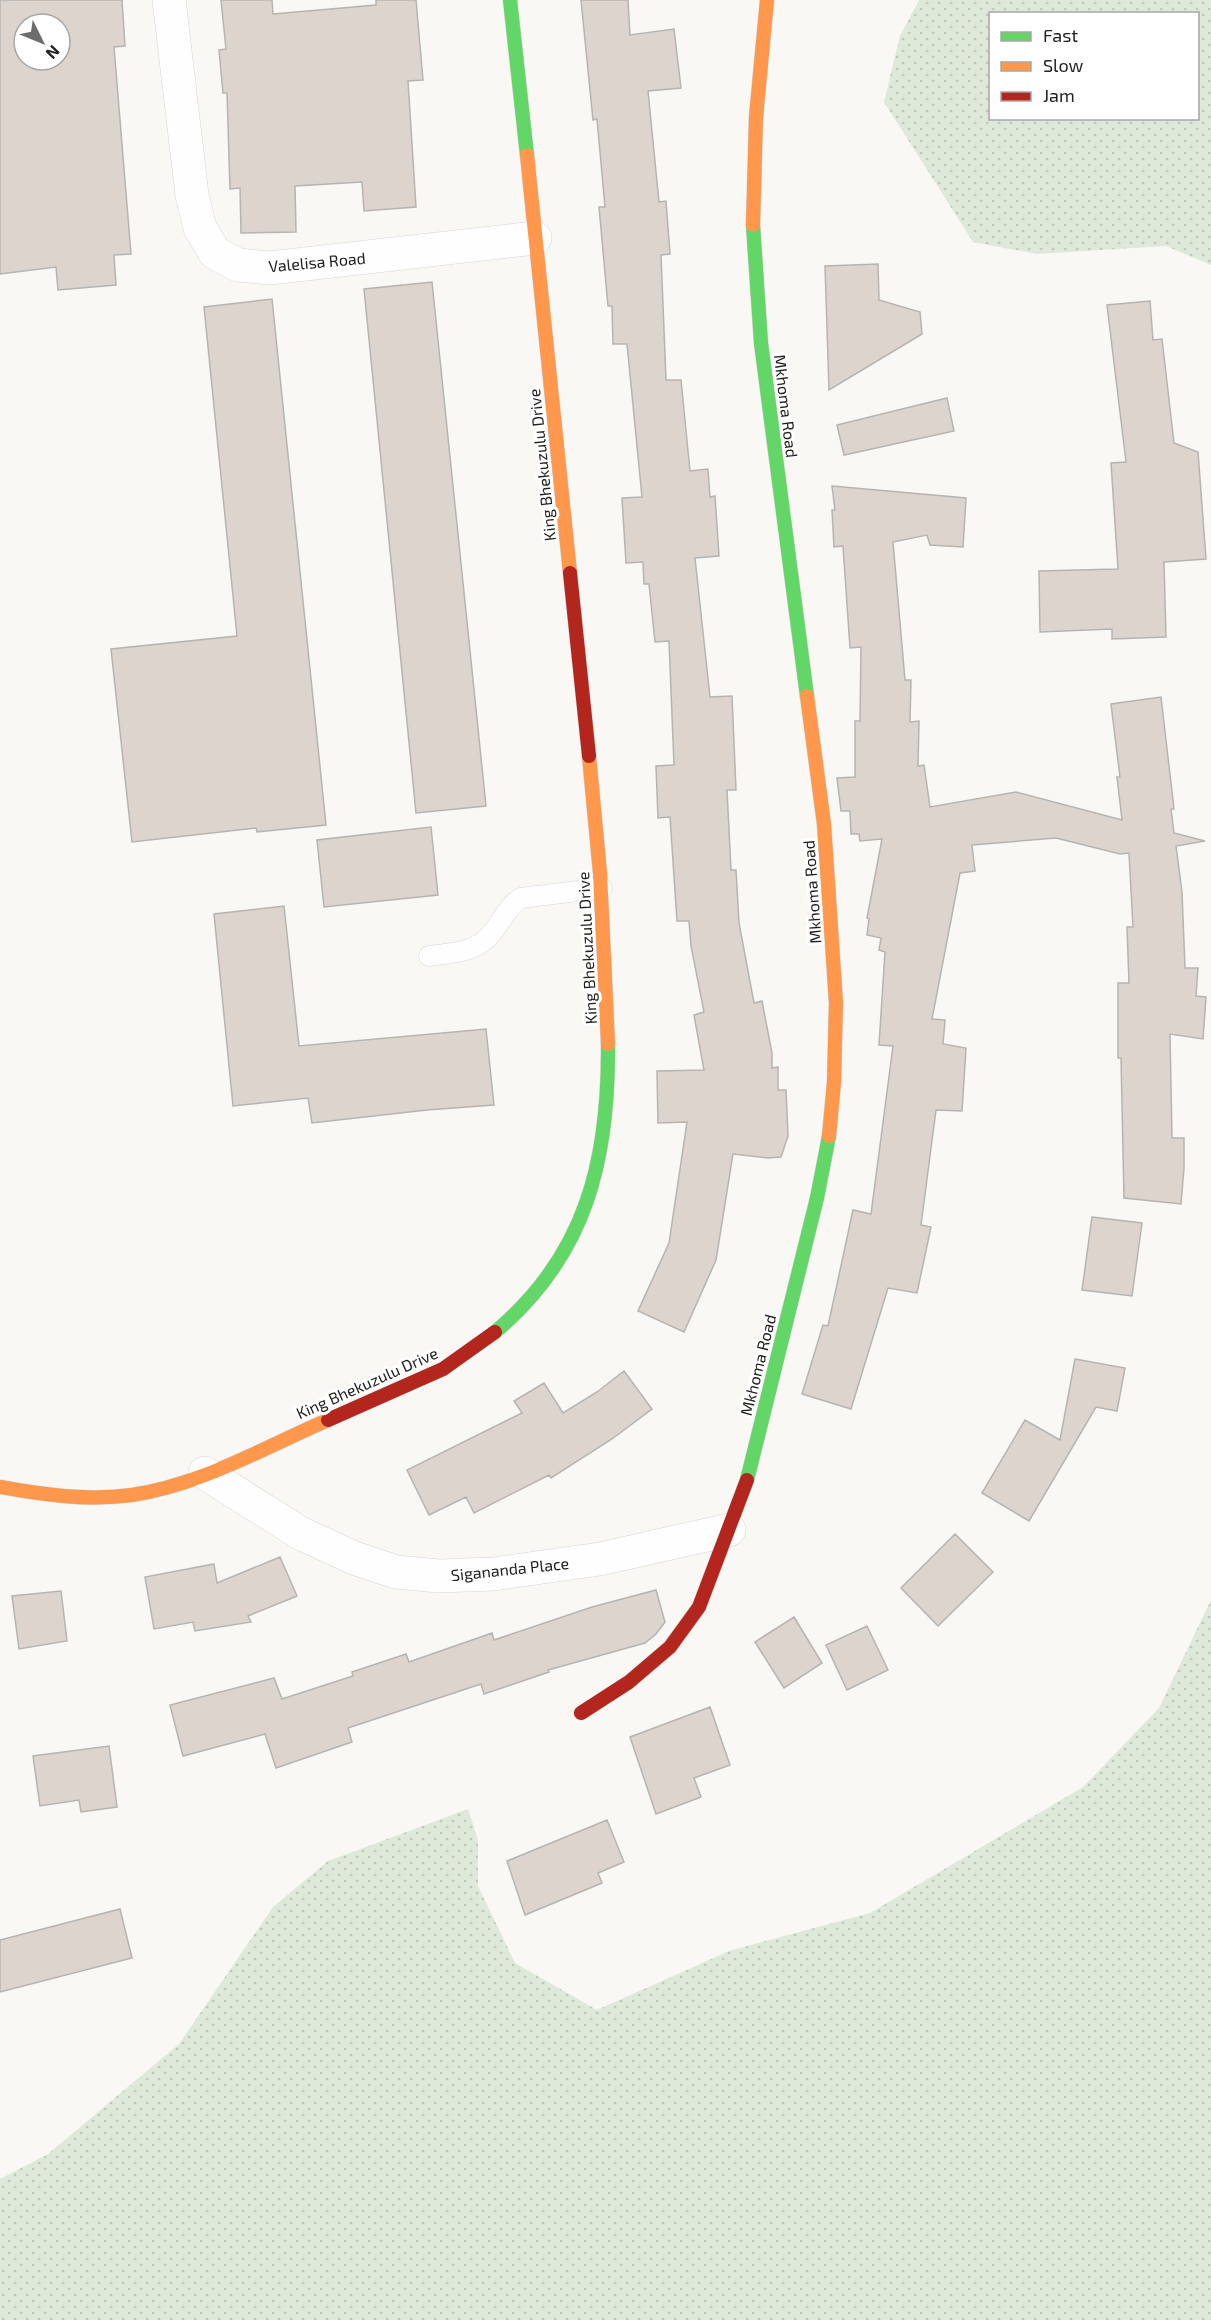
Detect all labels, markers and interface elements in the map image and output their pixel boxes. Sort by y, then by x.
north arrow [12,12,72,72]
legend [989,12,1199,120]
text: Fast [1043,24,1078,46]
text: N [42,42,64,63]
text: Slow [1043,54,1084,76]
text: Jam [1043,84,1075,106]
street label: Valelisa Road [268,248,366,275]
street label: Mkhoma Road [771,353,802,459]
street label: King Bhekuzulu Drive [524,388,559,542]
street label: Mkhoma Road [798,840,825,944]
street label: King Bhekuzulu Drive [573,871,600,1025]
street label: Mkhoma Road [736,1312,779,1418]
street label: King Bhekuzulu Drive [293,1343,441,1422]
street label: Sigananda Place [450,1553,570,1584]

